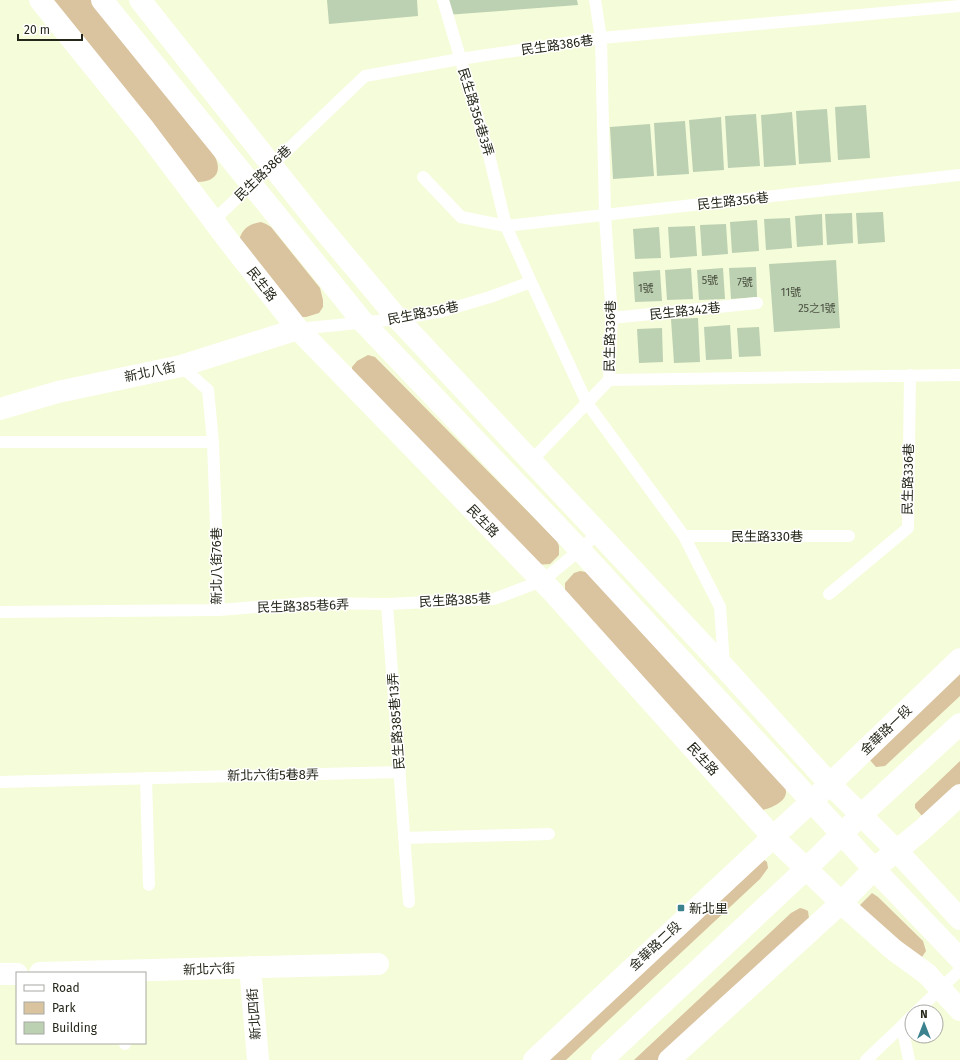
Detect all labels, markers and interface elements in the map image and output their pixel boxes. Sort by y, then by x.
scale bar [18,16,82,42]
text: 20 m [24,23,50,37]
street label: 民生路386巷 [520,33,594,57]
street label: 民生路356巷3弄 [455,66,497,158]
street label: 民生路386巷 [232,142,294,204]
street label: 民生路356巷 [696,190,770,212]
street label: 民生路 [244,264,280,304]
house number: 5號 [702,274,718,287]
house number: 7號 [737,276,753,289]
house number: 1號 [638,282,654,295]
house number: 11號 [781,286,801,299]
street label: 民生路356巷 [386,299,460,327]
street label: 民生路336巷 [602,300,618,372]
street label: 民生路342巷 [649,300,721,322]
house number: 25之1號 [798,302,836,315]
street label: 新北八街 [123,359,177,385]
street label: 民生路336巷 [900,443,916,515]
street label: 民生路 [464,502,502,540]
street label: 新北八街76巷 [209,527,224,605]
street label: 民生路330巷 [731,529,803,544]
street label: 民生路385巷 [419,591,491,609]
street label: 民生路385巷6弄 [257,597,349,615]
street label: 民生路385巷13弄 [385,672,407,770]
street label: 金華路一段 [857,702,915,758]
street label: 民生路 [684,739,722,779]
street label: 新北六街5巷8弄 [227,767,319,783]
place label: 新北里 [689,901,728,916]
marker: 新北里 [676,903,686,913]
street label: 金華路二段 [626,918,684,974]
street label: 新北六街 [183,961,235,977]
legend [16,972,146,1044]
text: Road [52,981,80,995]
street label: 新北四街 [245,988,263,1040]
text: Park [52,1001,76,1015]
north arrow [904,1004,944,1044]
text: N [920,1008,928,1021]
text: Building [52,1021,98,1035]

